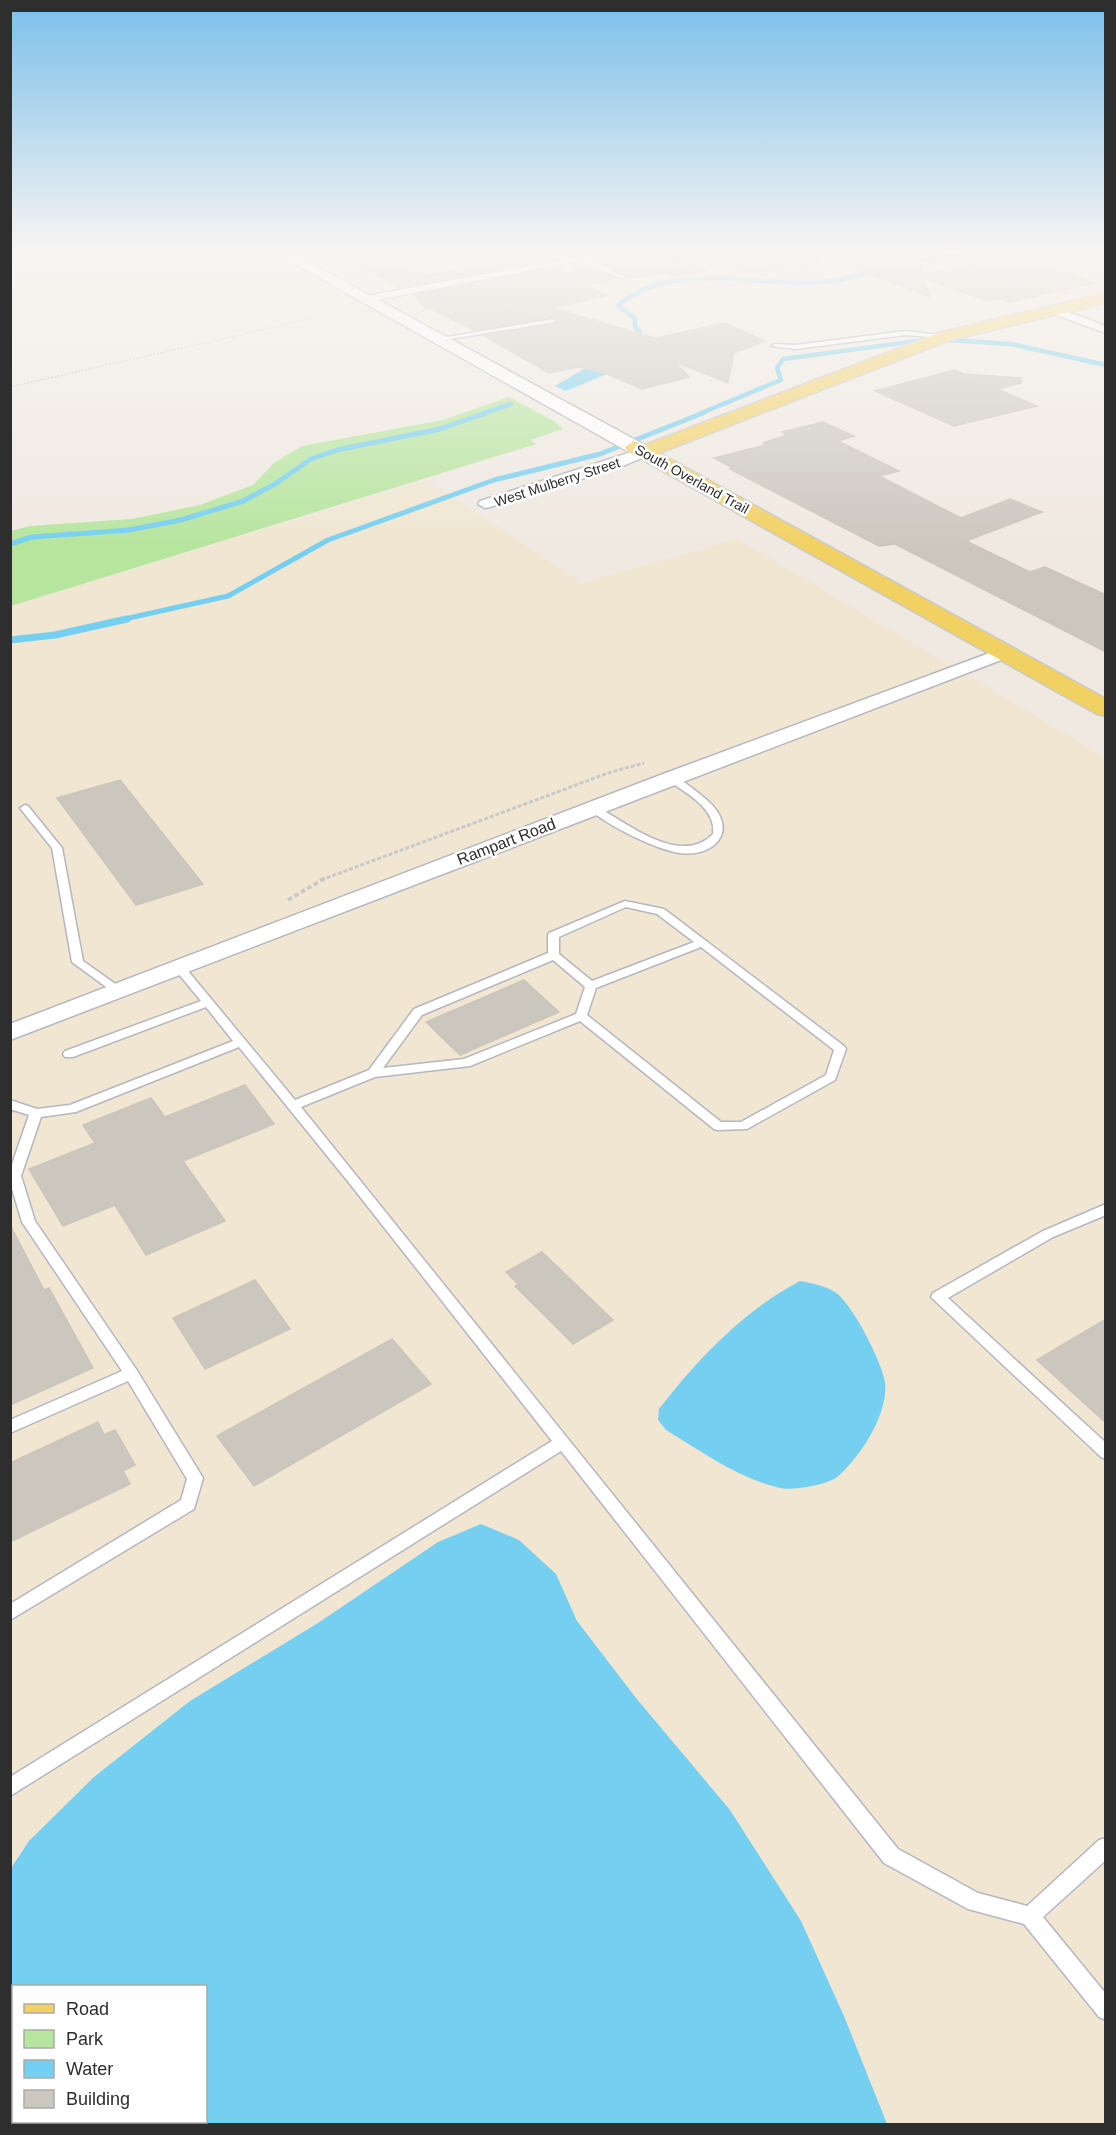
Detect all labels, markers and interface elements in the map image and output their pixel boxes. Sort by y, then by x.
street label: South Overland Trail [632,441,752,517]
street label: West Mulberry Street [492,454,622,510]
street label: Rampart Road [455,815,558,868]
legend [12,1985,207,2123]
text: Road [66,1999,109,2019]
text: Park [66,2029,104,2049]
text: Water [66,2059,113,2079]
text: Building [66,2089,130,2109]

